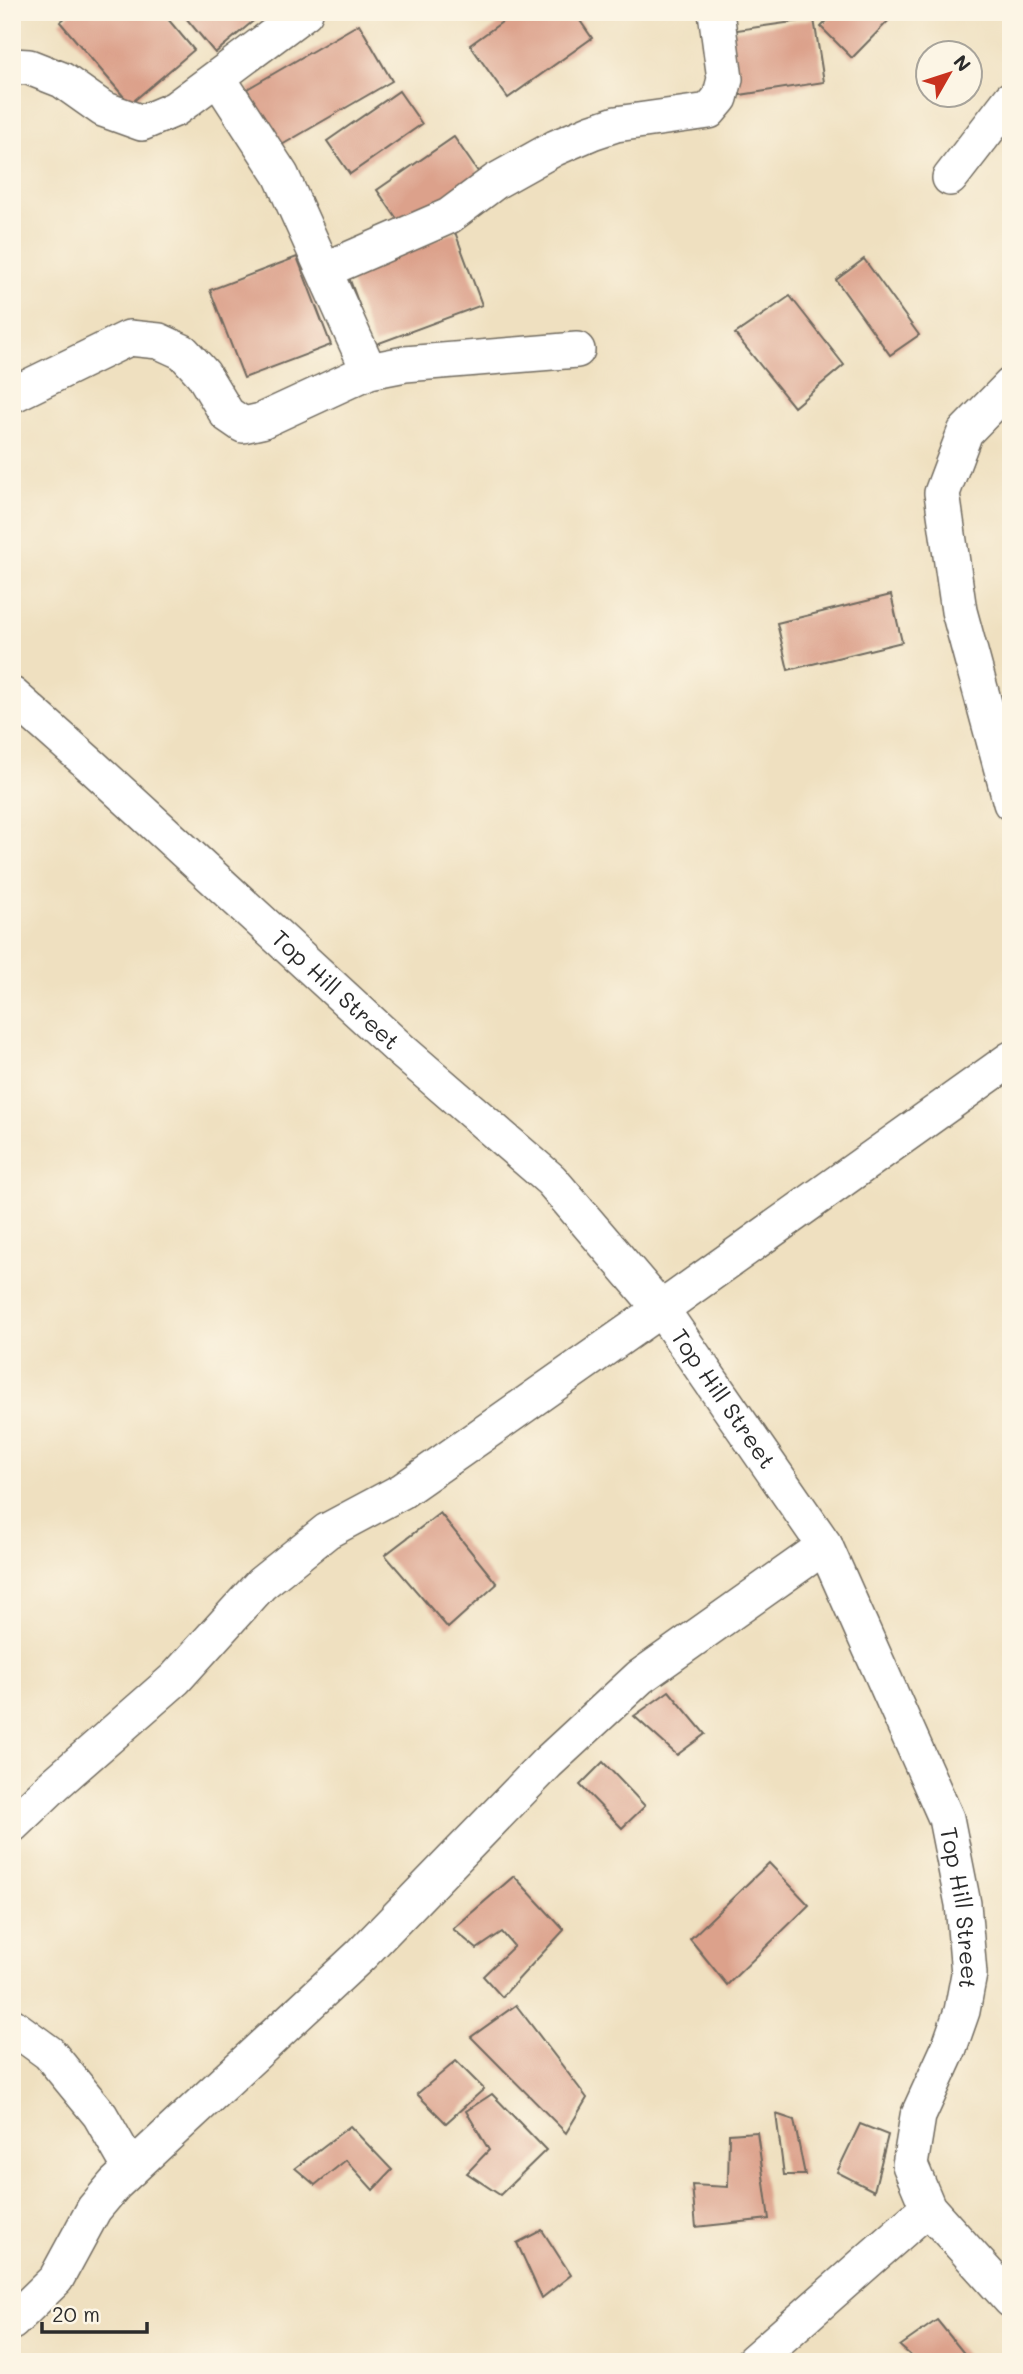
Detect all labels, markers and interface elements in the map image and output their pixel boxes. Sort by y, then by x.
north arrow [914,38,984,108]
text: N [948,50,977,76]
street label: Top Hill Street [266,923,407,1056]
street label: Top Hill Street [665,1322,783,1474]
street label: Top Hill Street [934,1824,985,1992]
scale bar [42,2290,147,2334]
text: 20 m [52,2300,100,2327]

